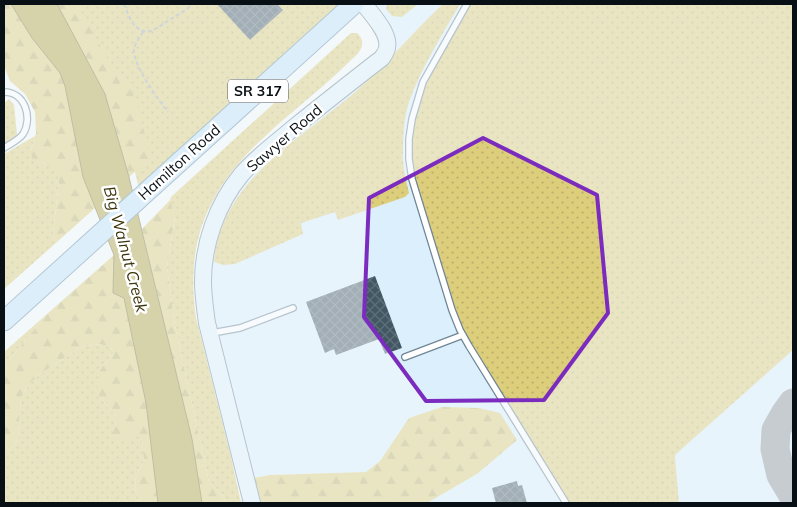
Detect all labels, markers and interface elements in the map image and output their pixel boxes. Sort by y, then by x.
road number: SR 317 [228,80,288,102]
street label: Sawyer Road [242,100,326,176]
street label: Hamilton Road [134,120,224,204]
water label: Big Walnut Creek [100,184,153,315]

